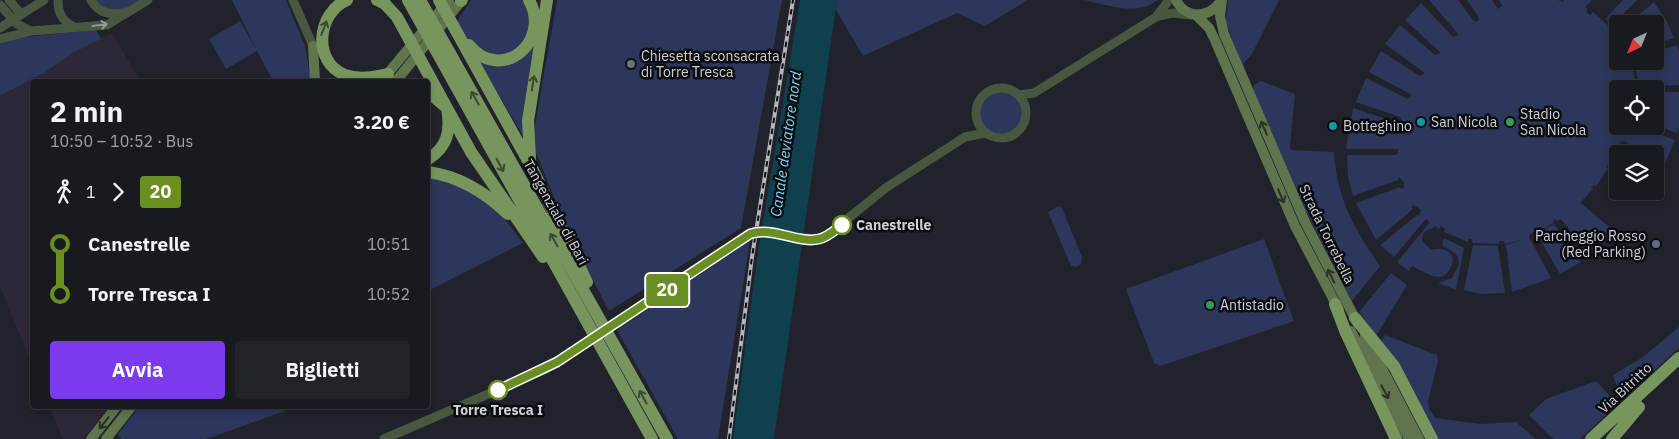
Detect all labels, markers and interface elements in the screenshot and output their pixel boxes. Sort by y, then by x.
north arrow [1609,15,1664,70]
map controls [1609,15,1664,200]
one-way arrow [92,20,108,30]
one-way arrow [321,20,330,35]
place label: Chiesetta sconsacrata di Torre Tresca [641,47,780,81]
marker: Chiesetta sconsacrata di Torre Tresca [625,58,637,70]
water label: Canale deviatore nord [766,70,805,218]
one-way arrow [529,75,539,91]
button: locate [1609,80,1664,135]
one-way arrow [470,91,479,106]
text: 2 min [50,93,123,130]
place label: Stadio San Nicola [1520,105,1587,139]
text: 3.20 € [354,110,410,134]
place label: San Nicola [1431,113,1498,131]
marker: San Nicola [1415,116,1427,128]
marker: Stadio San Nicola [1504,116,1516,128]
place label: Botteghino [1343,117,1412,135]
marker: Botteghino [1327,120,1339,132]
one-way arrow [1259,121,1268,136]
text: 10:50 – 10:52 · Bus [50,131,193,151]
button: layers [1609,145,1664,200]
street label: Tangenziale di Bari [520,156,592,268]
one-way arrow [495,157,505,171]
icon: walk [50,178,78,206]
icon: forward [104,178,132,206]
text: 20 [150,180,171,203]
street label: Strada Torrebella [1295,181,1359,287]
text: 1 [86,182,96,202]
one-way arrow [1277,188,1287,203]
marker: Canestrelle [832,215,852,235]
place label: Canestrelle [856,216,931,234]
place label: Parcheggio Rosso (Red Parking) [1535,227,1646,261]
text: Canestrelle [88,232,190,256]
one-way arrow [549,233,559,247]
text: 10:51 [367,234,410,254]
marker: Parcheggio Rosso (Red Parking) [1650,238,1662,250]
one-way arrow [1326,268,1336,283]
line badge: 20 [644,274,690,306]
text: 20 [656,278,678,301]
text: Torre Tresca I [88,282,210,306]
text: 10:52 [367,284,410,304]
place label: Antistadio [1220,296,1284,314]
marker: Antistadio [1204,299,1216,311]
button: Avvia [50,341,225,399]
button: Biglietti [235,341,410,399]
street label: Via Bitritto [1595,359,1656,417]
marker: Torre Tresca I [488,380,508,400]
one-way arrow [1380,385,1390,400]
one-way arrow [637,390,647,404]
place label: Torre Tresca I [453,401,543,419]
one-way arrow [98,416,109,429]

